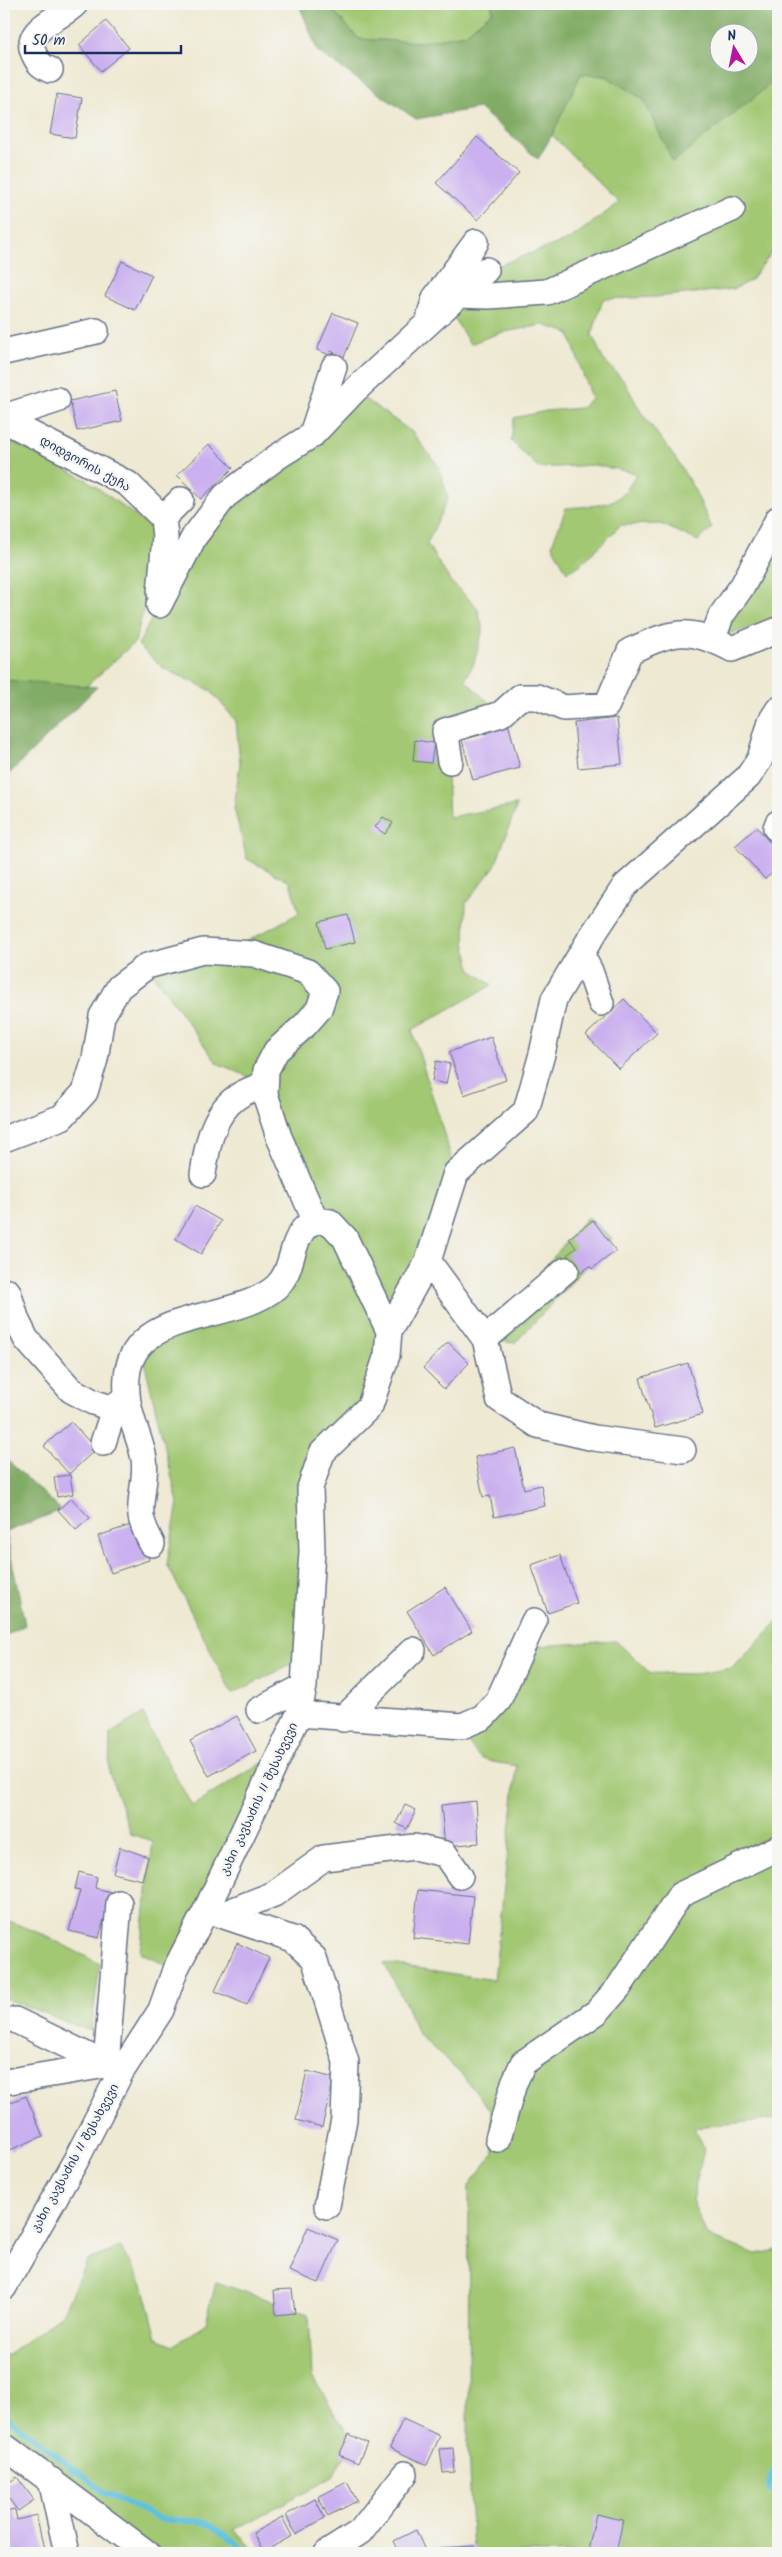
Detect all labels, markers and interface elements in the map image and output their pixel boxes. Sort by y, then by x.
scale bar [25,22,181,54]
north arrow [710,22,760,72]
text: N [726,25,738,48]
text: 50 m [32,29,66,53]
street label: დიდგორის ქუჩა [36,431,134,497]
street label: კახი კავსაძის II შესახვევი [215,1719,303,1879]
street label: კახი კავსაძის II შესახვევი [26,2080,124,2236]

